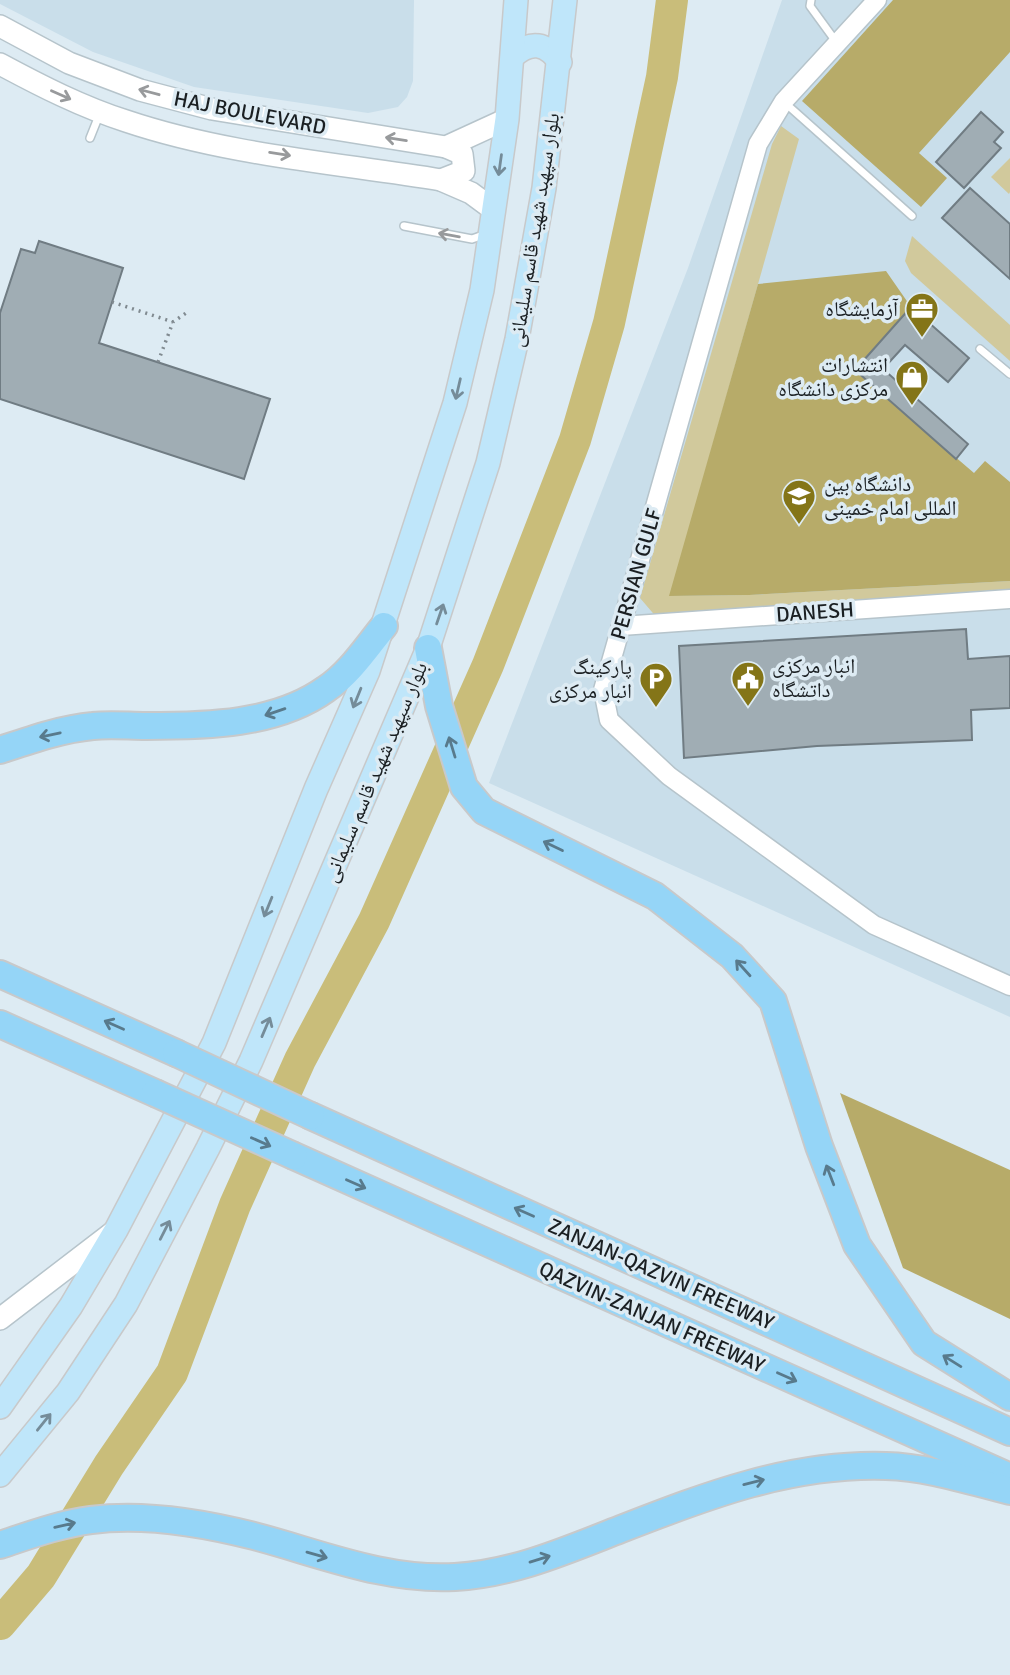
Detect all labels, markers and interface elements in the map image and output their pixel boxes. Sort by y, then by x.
one-way arrow [138,85,160,98]
street label: HAJ BOULEVARD [172,85,328,141]
one-way arrow [50,89,71,102]
street label: بلوار سپهبد شهید قاسم سلیمانی [503,111,566,349]
one-way arrow [385,132,408,145]
one-way arrow [268,148,290,161]
one-way arrow [494,154,507,176]
one-way arrow [438,227,461,241]
office icon: آزمایشگاه [903,290,941,339]
place label: آزمایشگاه [825,296,899,322]
place label: انتشارات مرکزی دانشگاه [778,352,888,402]
shop icon: انتشارات مرکزی دانشگاه [893,358,931,407]
one-way arrow [451,377,465,400]
place label: دانشگاه بین المللی امام خمینی [824,471,956,522]
school or university icon: دانشگاه بین المللی امام خمینی [780,477,818,526]
street label: PERSIAN GULF [605,505,667,643]
street label: DANESH [775,596,855,628]
one-way arrow [434,603,447,625]
place label: انبار مرکزی داتشگاه [772,653,855,703]
place label: پارکینگ انبار مرکزی [549,654,632,704]
street label: بلوار سپهبد شهید قاسم سلیمانی [317,658,434,886]
public building icon: انبار مرکزی داتشگاه [729,659,767,708]
parking icon: پارکینگ انبار مرکزی [637,660,675,709]
one-way arrow [350,687,363,708]
one-way arrow [265,707,287,719]
one-way arrow [39,728,62,742]
one-way arrow [444,736,457,758]
one-way arrow [543,838,564,852]
one-way arrow [261,896,274,918]
one-way arrow [734,960,751,977]
one-way arrow [260,1016,273,1038]
one-way arrow [104,1018,125,1031]
one-way arrow [250,1136,272,1149]
one-way arrow [823,1164,836,1186]
one-way arrow [345,1178,366,1191]
one-way arrow [513,1205,535,1218]
street label: ZANJAN-QAZVIN FREEWAY [544,1212,778,1336]
one-way arrow [158,1220,172,1241]
street label: QAZVIN-ZANJAN FREEWAY [535,1255,769,1379]
one-way arrow [943,1353,963,1367]
one-way arrow [776,1371,797,1384]
one-way arrow [36,1414,51,1432]
one-way arrow [742,1475,765,1488]
one-way arrow [53,1518,76,1531]
one-way arrow [306,1549,328,1562]
one-way arrow [529,1552,551,1565]

